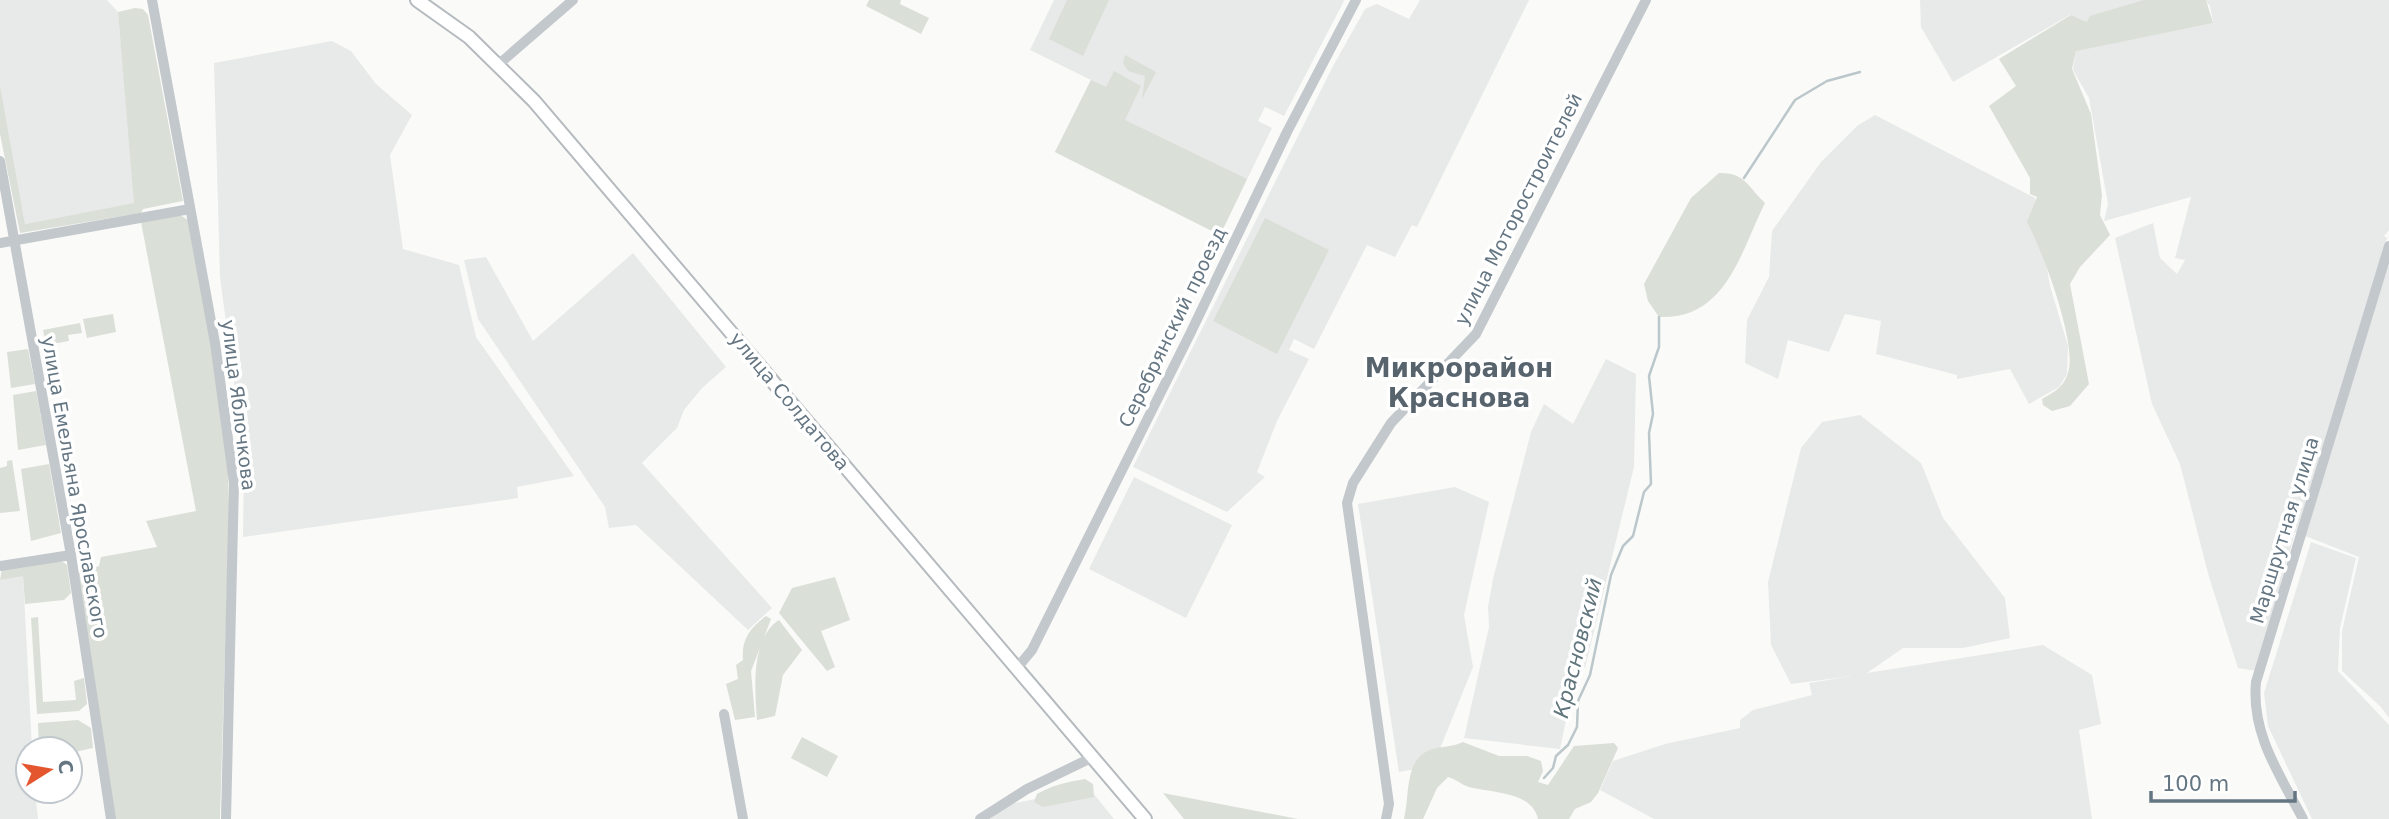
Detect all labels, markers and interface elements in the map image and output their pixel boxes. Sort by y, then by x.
street label: улица Моторостроителей [1450,89,1586,329]
street label: Серебрянский проезд [1114,223,1230,431]
street label: улица Яблочкова [218,318,260,492]
street label: улица Солдатова [726,327,854,475]
street label: улица Емельяна Ярославского [38,334,112,640]
district label: Микрорайон Краснова [1365,353,1553,413]
street label: Маршрутная улица [2245,434,2323,626]
water label: Красновский [1549,576,1607,720]
north arrow [14,735,84,805]
text: С [54,758,78,776]
scale bar [2151,760,2294,804]
text: 100 m [2162,772,2229,796]

